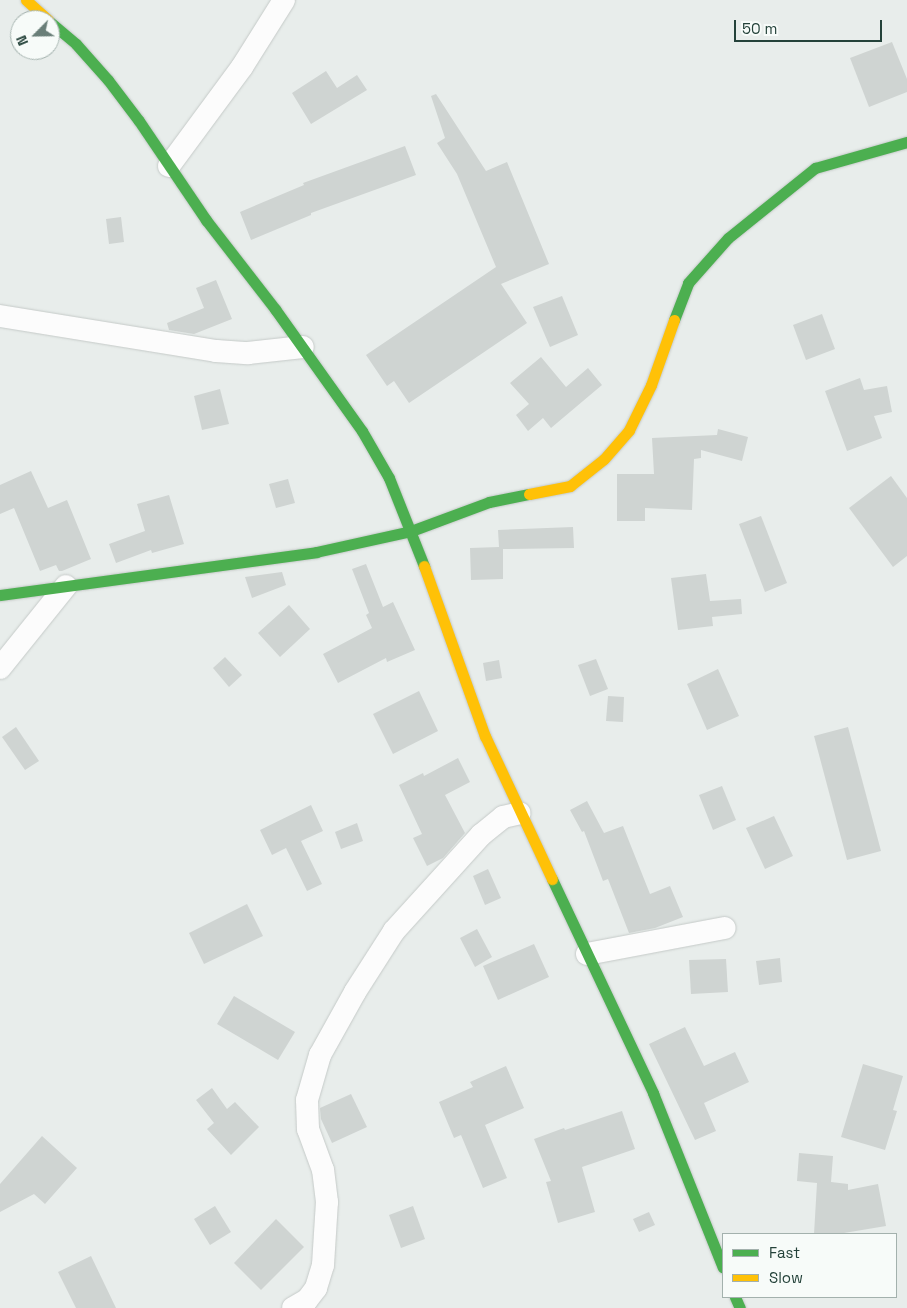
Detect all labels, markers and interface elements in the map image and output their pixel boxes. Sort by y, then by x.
north arrow [10,10,60,60]
scale bar [737,10,884,42]
text: 50 m [742,19,777,38]
text: N [12,33,32,48]
legend [722,1233,897,1298]
text: Fast [769,1243,800,1262]
text: Slow [769,1268,803,1287]

